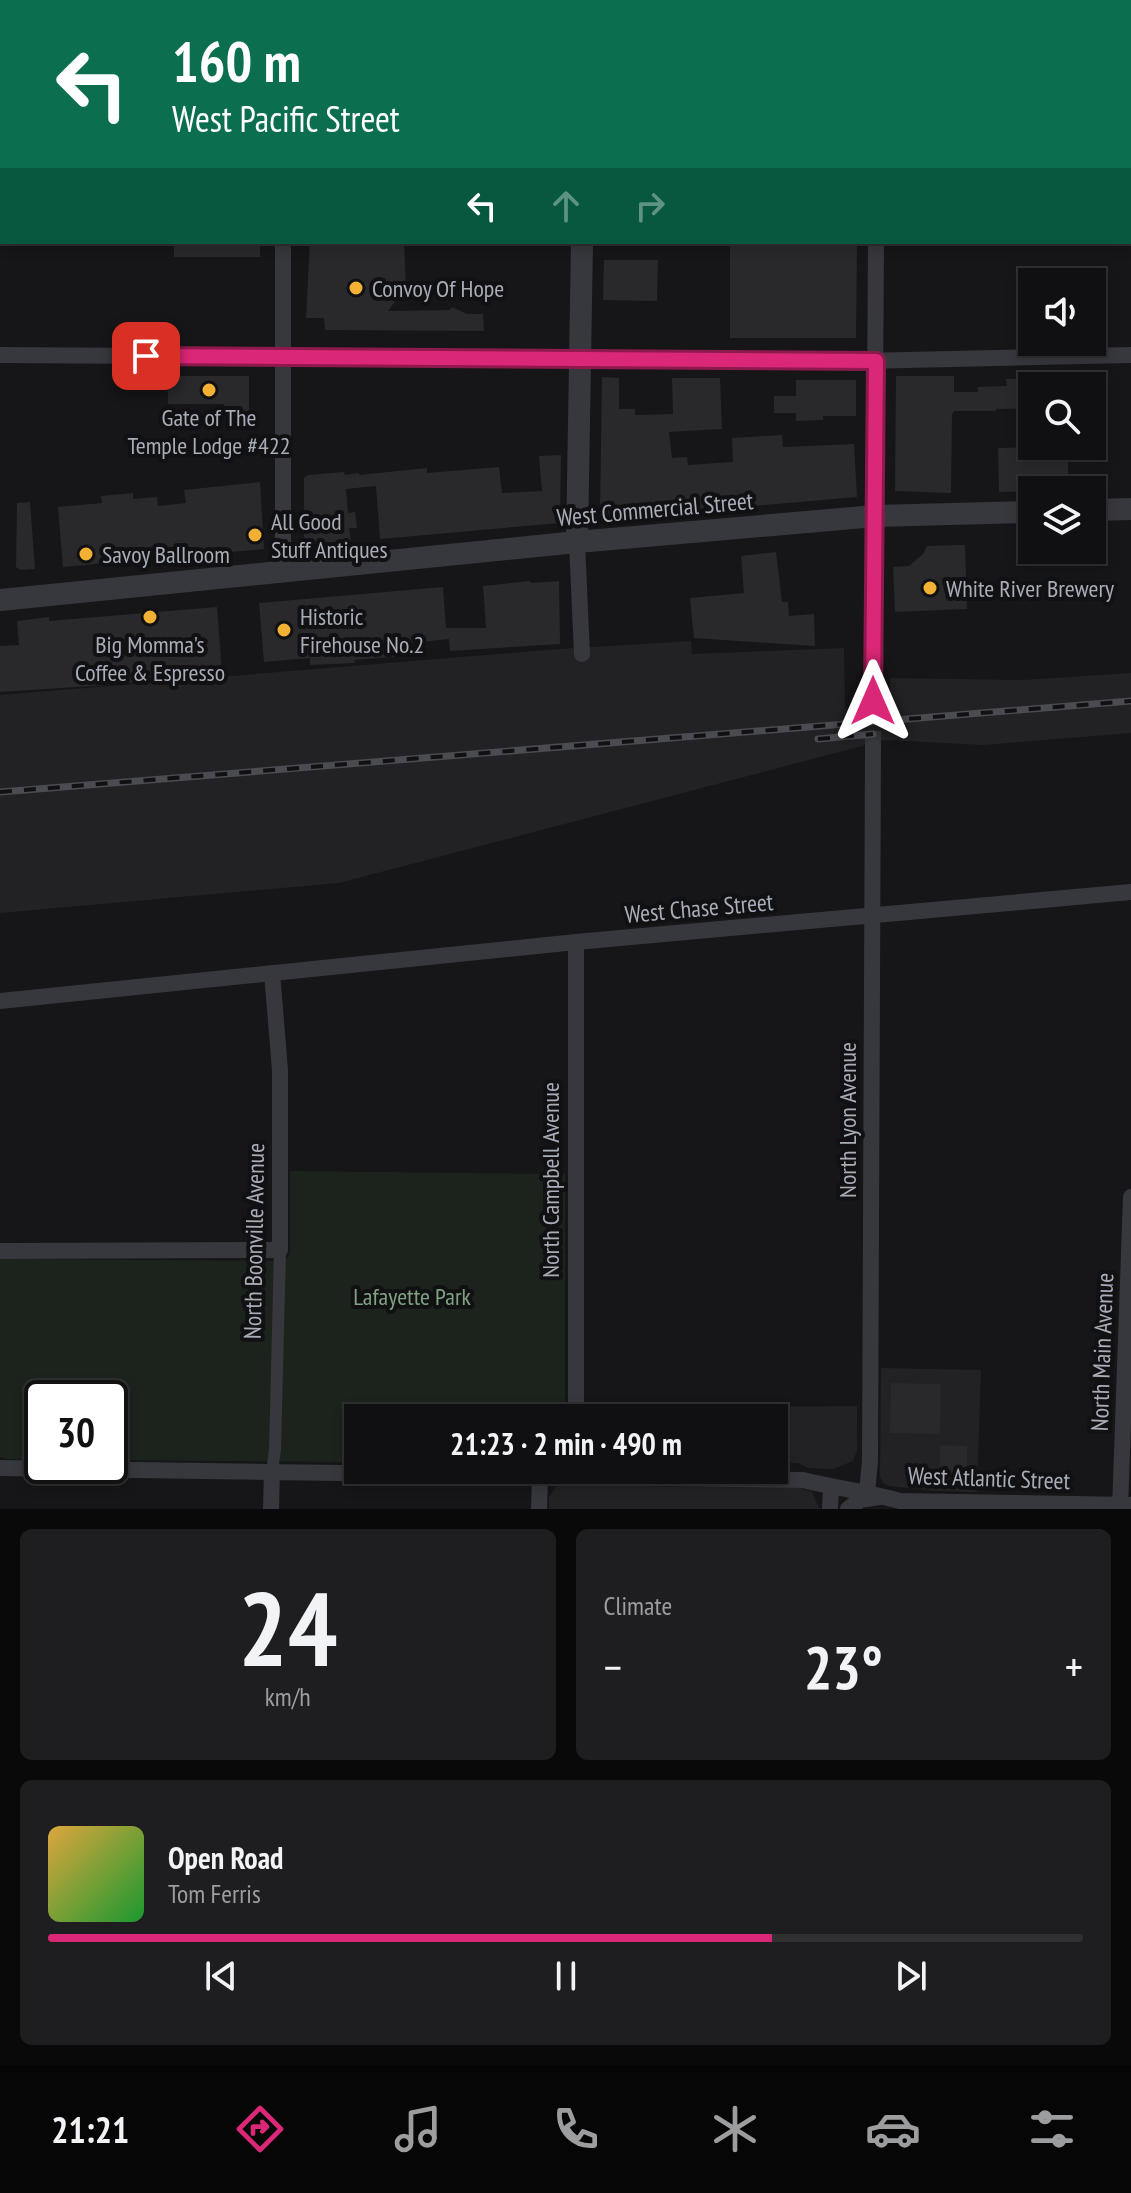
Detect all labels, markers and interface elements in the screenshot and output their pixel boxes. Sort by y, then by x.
text: 160 m [172,25,301,97]
icon: left [40,32,144,136]
text: West Pacific Street [172,95,400,142]
icon: left [460,184,504,228]
icon: ahead [544,184,588,228]
icon: right [628,184,672,228]
map controls [1018,268,1106,564]
button: sound [1018,268,1106,356]
place label: Convoy Of Hope [372,273,504,304]
marker: Convoy Of Hope [347,279,365,297]
pin [112,322,180,390]
icon: arrive [124,334,168,378]
button: search [1018,372,1106,460]
marker: Gate of The Temple Lodge #422 [200,381,218,399]
place label: Gate of The Temple Lodge #422 [127,402,291,461]
button: layers [1018,476,1106,564]
street label: West Commercial Street [555,485,755,533]
place label: All Good Stuff Antiques [271,506,388,565]
marker: All Good Stuff Antiques [246,526,264,544]
place label: Savoy Ballroom [102,539,230,570]
marker: Savoy Ballroom [77,545,95,563]
place label: White River Brewery [946,573,1114,604]
marker: White River Brewery [921,579,939,597]
place label: Historic Firehouse No.2 [300,601,424,660]
marker: Big Momma's Coffee & Espresso [141,608,159,626]
marker: Historic Firehouse No.2 [275,621,293,639]
place label: Big Momma's Coffee & Espresso [75,629,225,688]
position arrow [831,659,915,743]
street label: West Chase Street [623,886,775,930]
street label: North Lyon Avenue [832,1042,863,1198]
street label: North Campbell Avenue [535,1082,566,1278]
street label: North Boonville Avenue [237,1143,271,1339]
street label: North Main Avenue [1084,1272,1120,1432]
park label: Lafayette Park [353,1281,471,1312]
speed limit sign: 30 [24,1380,128,1484]
text: 21:23 · 2 min · 490 m [450,1424,682,1463]
street label: West Atlantic Street [907,1460,1071,1496]
text: 24 [238,1560,337,1695]
text: Climate [604,1589,672,1622]
text: 23° [804,1628,883,1706]
text: − [604,1638,622,1695]
text: + [1065,1638,1083,1695]
text: km/h [265,1680,311,1713]
text: Open Road [168,1838,283,1877]
text: Tom Ferris [168,1877,261,1910]
icon: previous [199,1954,243,1998]
icon: pause [544,1954,588,1998]
icon: next [889,1954,933,1998]
icon: directions [232,2101,288,2157]
icon: music [390,2101,446,2157]
icon: phone [548,2101,604,2157]
icon: climate [707,2101,763,2157]
icon: car [865,2101,921,2157]
icon: filters [1024,2101,1080,2157]
text: 21:21 [51,2106,129,2153]

